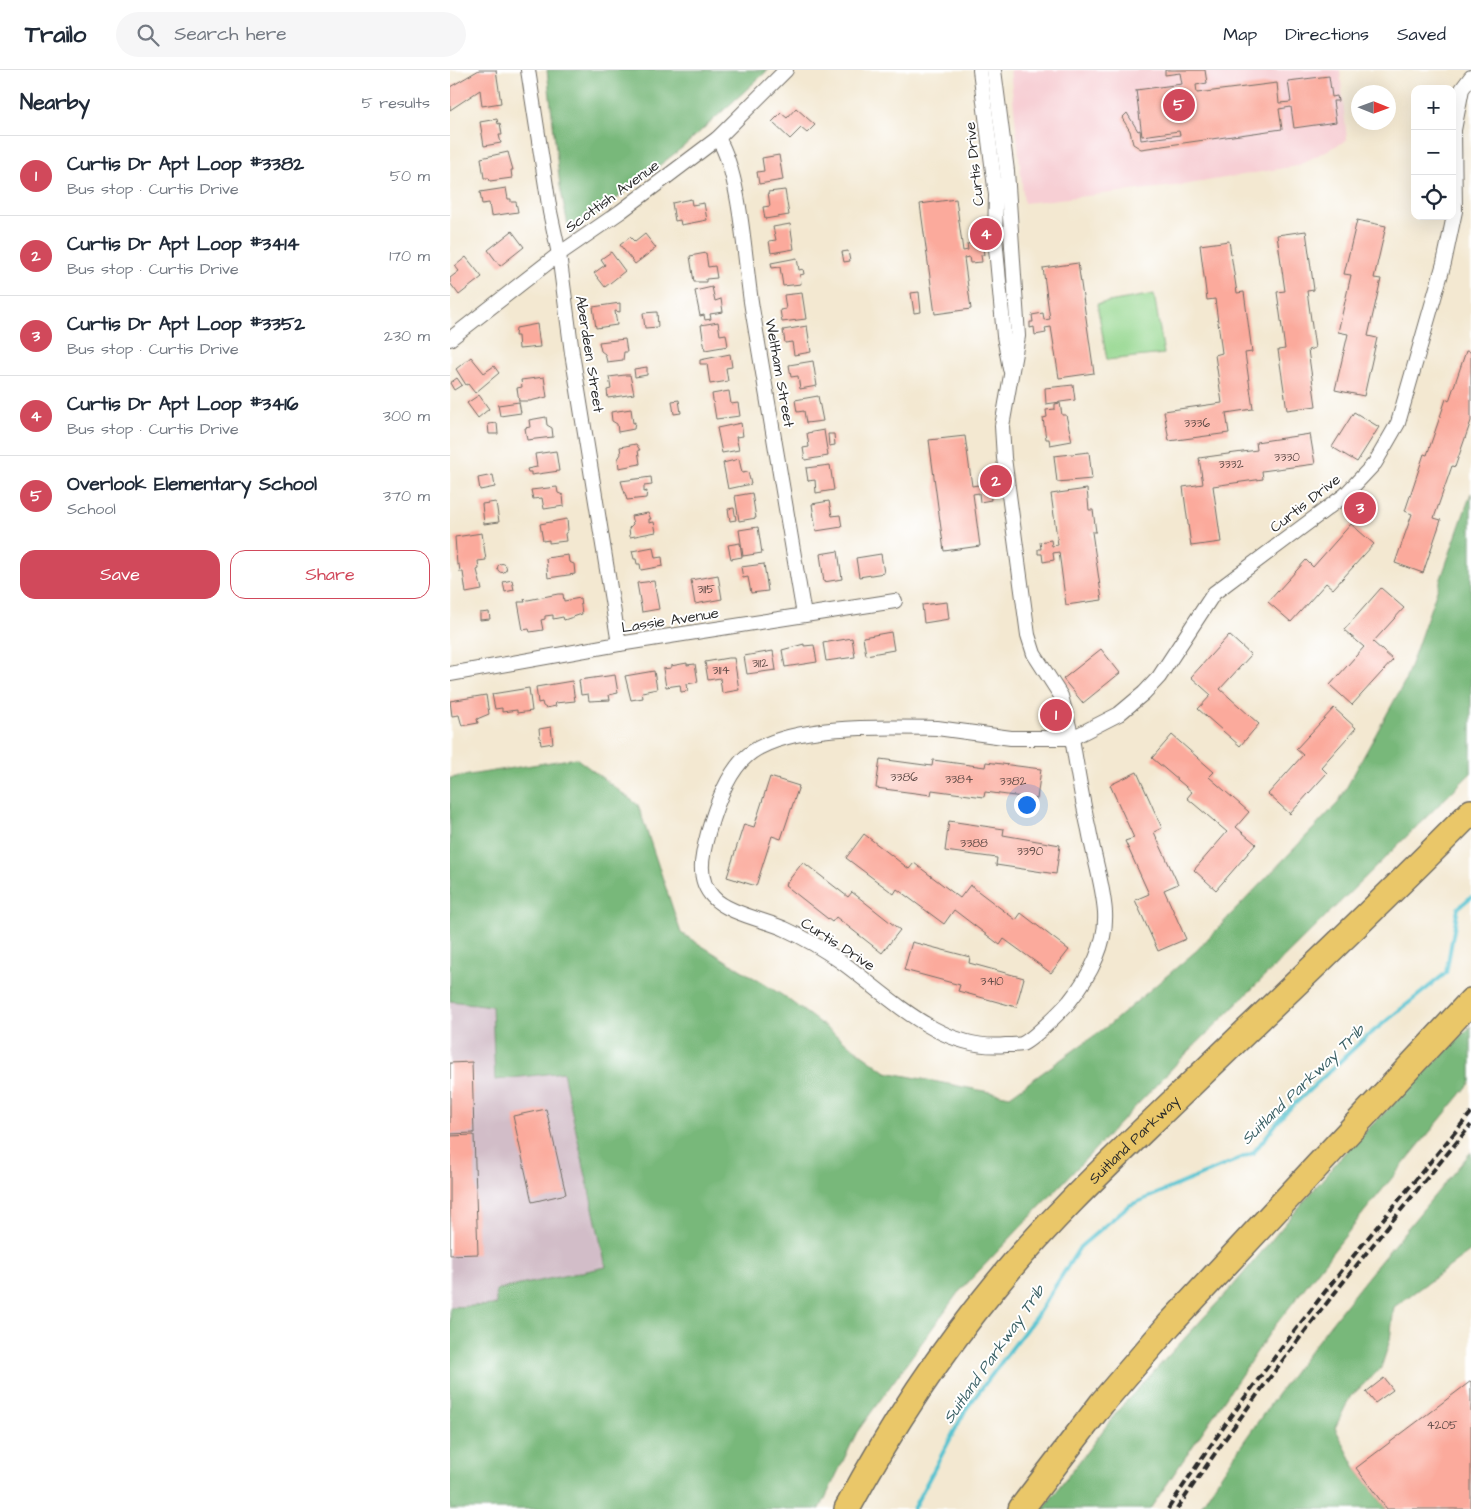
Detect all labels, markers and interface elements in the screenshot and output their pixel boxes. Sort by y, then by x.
search box [116,12,466,57]
text: Trailo [25,18,86,52]
icon: search [134,21,162,49]
text: Search here [174,21,286,48]
text: Map [1223,22,1257,47]
text: Directions [1285,22,1369,47]
text: Saved [1397,22,1446,47]
north arrow [1351,85,1396,130]
map controls [1411,85,1456,220]
button: + [1411,85,1456,130]
pin: 5 [1163,86,1195,124]
text: Nearby [20,88,90,117]
text: 5 results [362,92,430,114]
street label: Curtis Drive [960,121,989,207]
button: − [1411,130,1456,175]
text: Curtis Dr Apt Loop #3382 [67,151,304,178]
street label: Scottish Avenue [561,155,664,238]
text: 1 [35,165,37,187]
text: 50 m [390,165,430,187]
button: locate [1411,175,1456,220]
text: Bus stop · Curtis Drive [67,178,239,200]
pin: 4 [970,215,1002,253]
text: Curtis Dr Apt Loop #3414 [67,231,300,258]
text: 2 [31,245,41,267]
text: 170 m [389,245,430,267]
text: Bus stop · Curtis Drive [67,258,239,280]
street label: Aberdeen Street [570,294,609,414]
text: Curtis Dr Apt Loop #3352 [67,311,305,338]
street label: Weltham Street [760,317,799,429]
text: 3 [32,325,40,347]
text: 230 m [384,325,430,347]
text: Bus stop · Curtis Drive [67,338,239,360]
text: Curtis Dr Apt Loop #3416 [67,391,299,418]
text: 4 [31,405,41,427]
text: 300 m [383,405,430,427]
house number: 3336 [1184,415,1210,432]
text: Bus stop · Curtis Drive [67,418,239,440]
house number: 3330 [1274,449,1300,466]
house number: 3332 [1218,456,1244,473]
pin: 2 [980,462,1012,500]
street label: Curtis Drive [1266,469,1345,538]
text: Overlook Elementary School [67,471,317,498]
text: 5 [30,485,42,507]
text: 370 m [383,485,430,507]
pin: 3 [1344,489,1376,527]
text: School [67,498,116,520]
button: Save [20,550,220,599]
button: Share [230,550,430,599]
house number: 3115 [697,581,715,598]
street label: Lassie Avenue [620,602,720,639]
house number: 3112 [752,655,768,672]
house number: 3114 [712,662,730,679]
pin: 1 [1040,696,1072,734]
house number: 3386 [890,769,918,786]
house number: 3384 [945,771,973,788]
house number: 3382 [1000,773,1027,790]
your location [1014,792,1040,818]
house number: 3388 [960,835,988,852]
house number: 3390 [1017,843,1044,860]
street label: Curtis Drive [797,913,879,976]
house number: 3410 [980,973,1004,990]
water label: Suitland Parkway Trib [1236,1018,1371,1150]
street label: Suitland Parkway [1084,1091,1185,1189]
water label: Suitland Parkway Trib [938,1279,1052,1429]
house number: 4205 [1426,1417,1458,1434]

